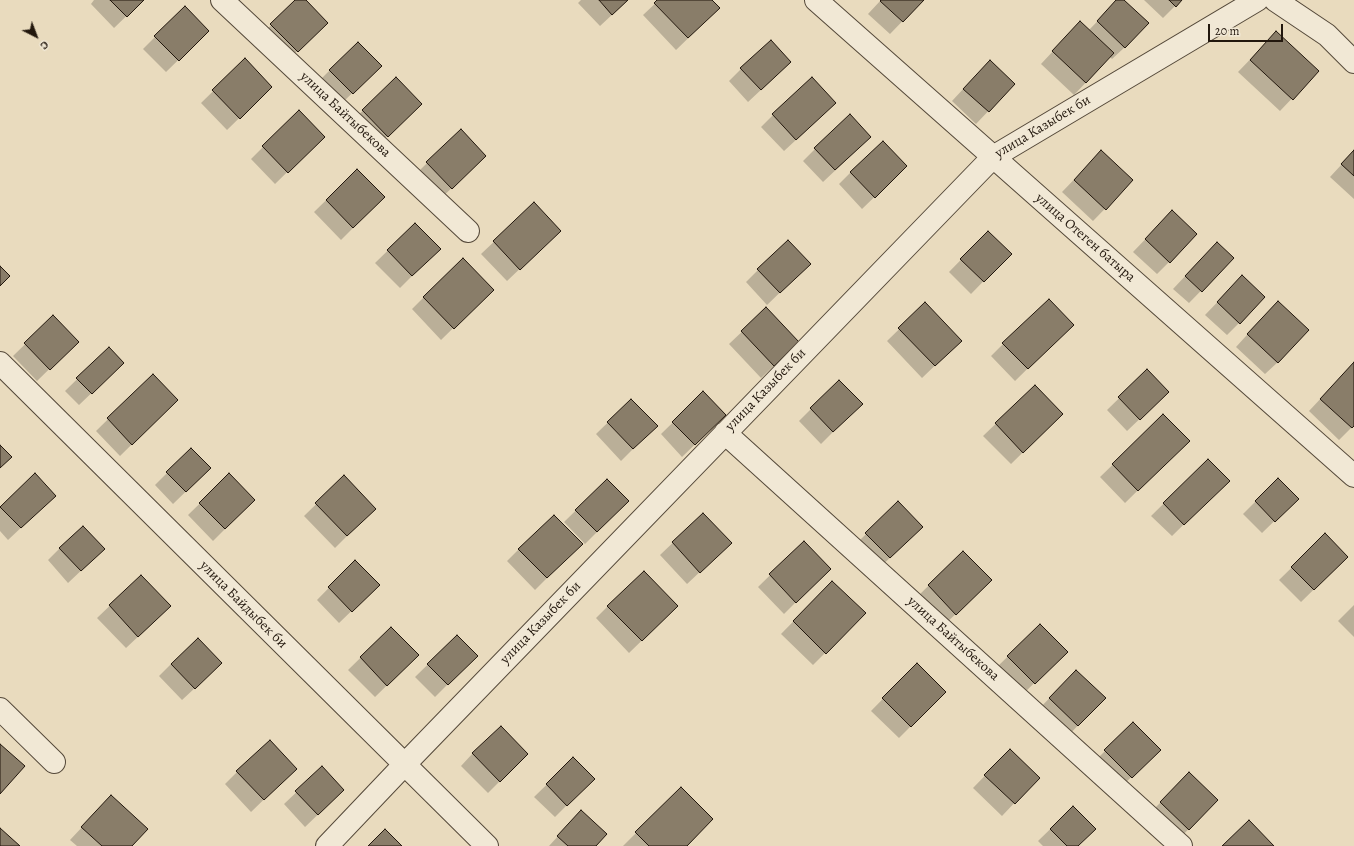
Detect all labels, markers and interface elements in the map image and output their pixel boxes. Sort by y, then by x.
north arrow [16,16,56,56]
scale bar [1210,16,1285,42]
text: 20 m [1215,23,1239,39]
text: С [37,37,52,53]
street label: улица Байтыбекова [296,69,394,161]
street label: улица Казыбек би [992,92,1094,162]
street label: улица Отеген батыра [1032,190,1138,286]
street label: улица Казыбек би [722,345,810,435]
street label: улица Байдыбек би [196,558,290,652]
street label: улица Казыбек би [497,578,585,668]
street label: улица Байтыбекова [904,593,1002,685]

